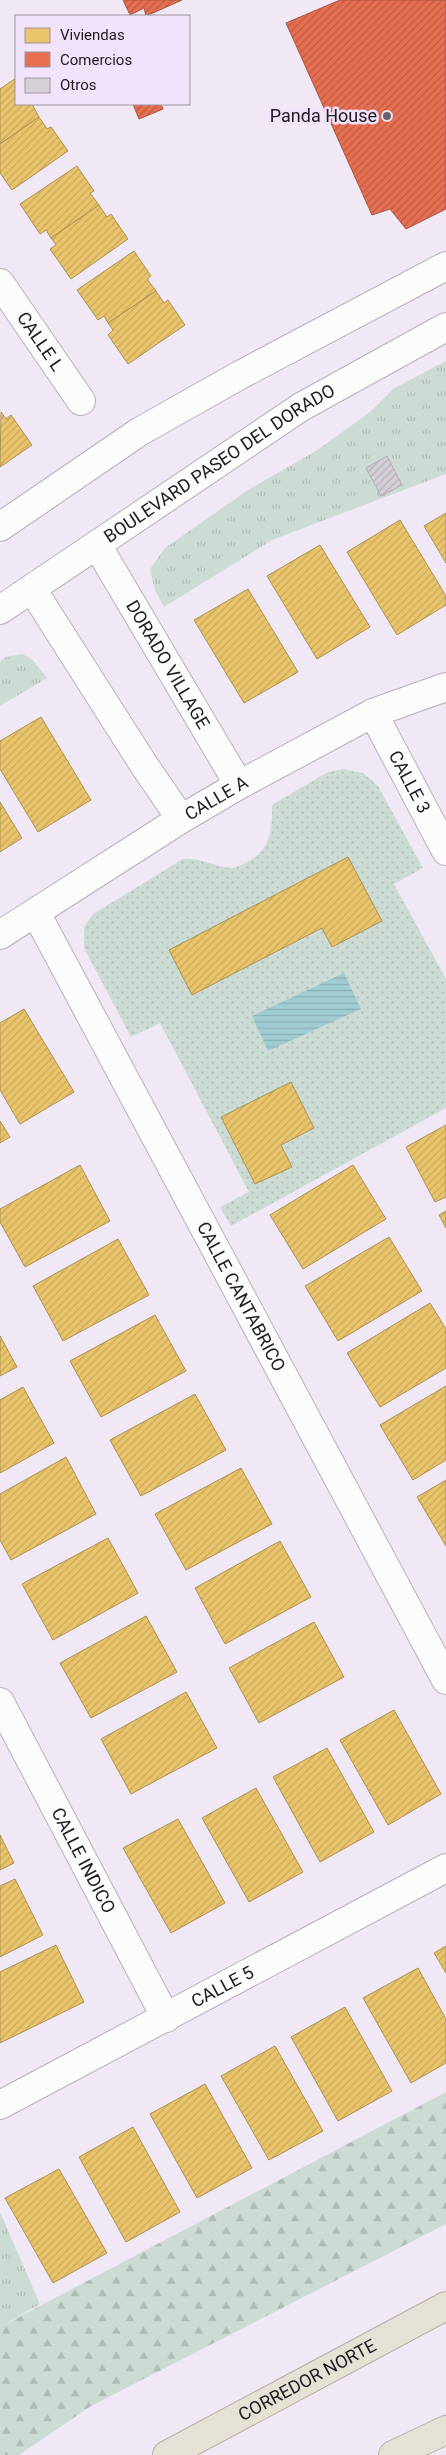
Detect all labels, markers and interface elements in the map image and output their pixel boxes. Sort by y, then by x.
legend [15,15,190,105]
text: Viviendas [60,26,125,44]
text: Comercios [60,51,132,69]
text: Otros [60,76,96,94]
place label: Panda House [270,105,377,126]
marker: Panda House [381,110,393,122]
street label: CALLE L [13,308,68,375]
street label: BOULEVARD PASEO DEL DORADO [100,379,338,547]
street label: DORADO VILLAGE [122,596,214,732]
street label: CALLE 3 [385,747,435,817]
street label: CALLE A [181,771,251,824]
street label: CALLE CANTABRICO [193,1218,290,1375]
street label: CALLE INDICO [47,1804,120,1917]
street label: CALLE 5 [187,1961,257,2011]
street label: CORREDOR NORTE [235,2334,379,2425]

